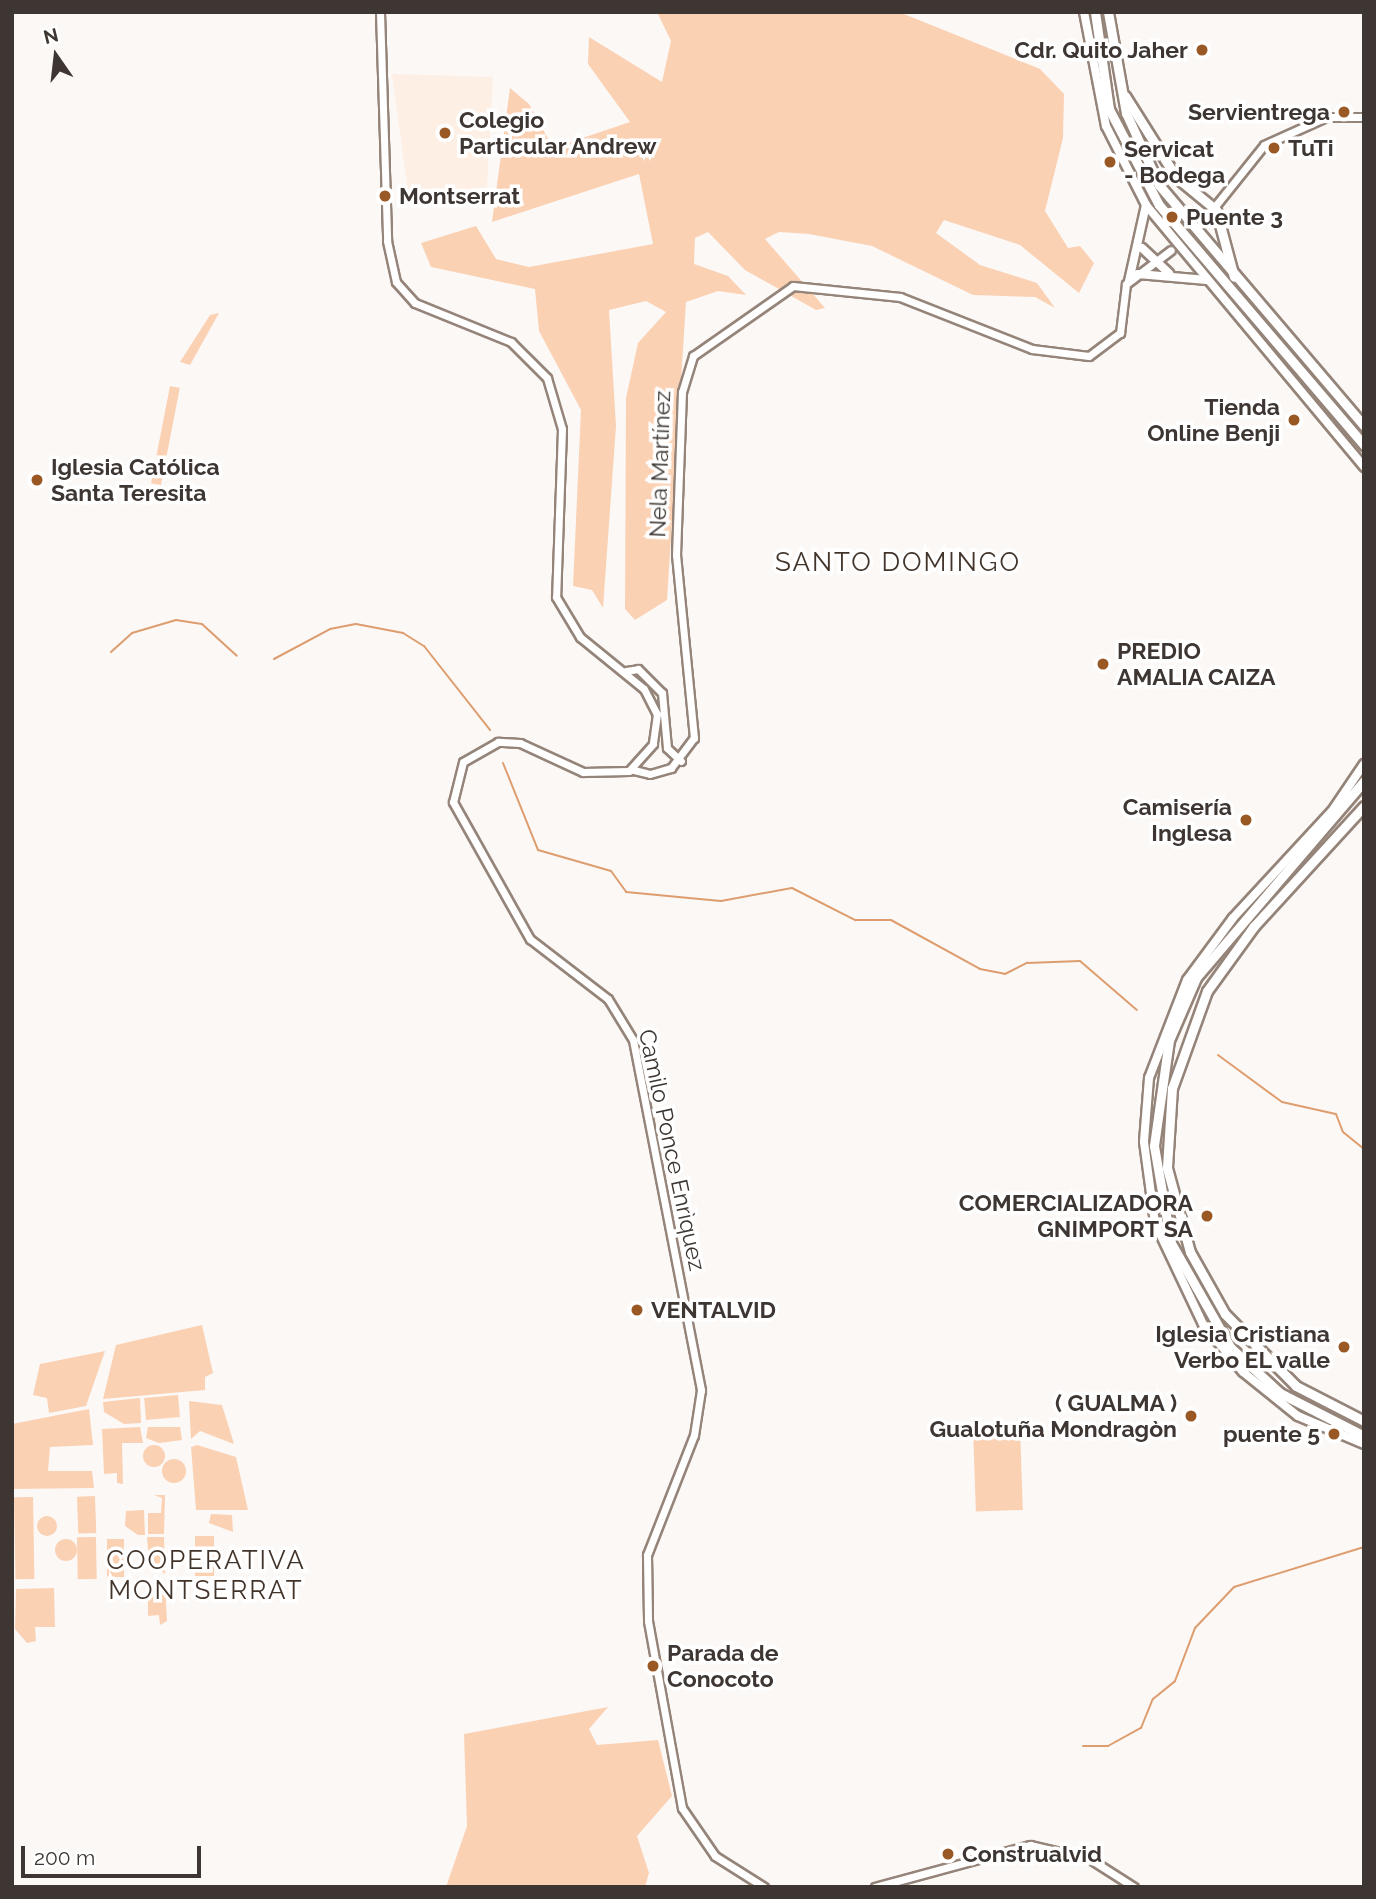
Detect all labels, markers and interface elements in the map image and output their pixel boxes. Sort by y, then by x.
north arrow [21,21,91,91]
text: N [41,23,61,48]
place label: Cdr. Quito Jaher [1014,36,1188,64]
marker: Cdr. Quito Jaher [1194,42,1210,58]
place label: Servientrega [1188,98,1330,126]
marker: Servientrega [1336,104,1352,120]
place label: Colegio Particular Andrew [459,106,658,160]
marker: Colegio Particular Andrew [437,125,453,141]
place label: TuTi [1288,134,1334,162]
place label: Servicat - Bodega [1124,135,1225,189]
marker: TuTi [1266,140,1282,156]
marker: Servicat - Bodega [1102,154,1118,170]
place label: Montserrat [399,182,520,210]
marker: Montserrat [377,188,393,204]
place label: Puente 3 [1186,203,1283,231]
marker: Puente 3 [1164,209,1180,225]
street label: Nela Martínez [644,390,676,538]
place label: Tienda Online Benji [1147,393,1280,447]
marker: Tienda Online Benji [1286,412,1302,428]
place label: Iglesia Católica Santa Teresita [51,453,220,507]
marker: Iglesia Católica Santa Teresita [29,472,45,488]
district label: SANTO DOMINGO [777,547,1019,579]
place label: PREDIO AMALIA CAIZA [1117,637,1276,691]
marker: PREDIO AMALIA CAIZA [1095,656,1111,672]
place label: Camisería Inglesa [1123,793,1232,847]
marker: Camisería Inglesa [1238,812,1254,828]
street label: Camilo Ponce Enrìquez [633,1027,711,1273]
place label: COMERCIALIZADORA GNIMPORT SA [959,1189,1193,1243]
marker: COMERCIALIZADORA GNIMPORT SA [1199,1208,1215,1224]
place label: VENTALVID [651,1296,776,1324]
marker: VENTALVID [629,1302,645,1318]
place label: Iglesia Cristiana Verbo EL valle [1155,1320,1330,1374]
marker: Iglesia Cristiana Verbo EL valle [1336,1339,1352,1355]
place label: ( GUALMA ) Gualotuña Mondragòn [929,1389,1177,1443]
marker: ( GUALMA ) Gualotuña Mondragòn [1183,1408,1199,1424]
place label: puente 5 [1223,1420,1320,1448]
marker: puente 5 [1326,1426,1342,1442]
district label: COOPERATIVA MONTSERRAT [108,1545,304,1606]
place label: Parada de Conocoto [667,1639,779,1693]
marker: Parada de Conocoto [645,1658,661,1674]
scale bar [24,1832,205,1876]
place label: Construalvid [962,1840,1102,1868]
text: 200 m [34,1845,95,1870]
marker: Construalvid [940,1846,956,1862]

